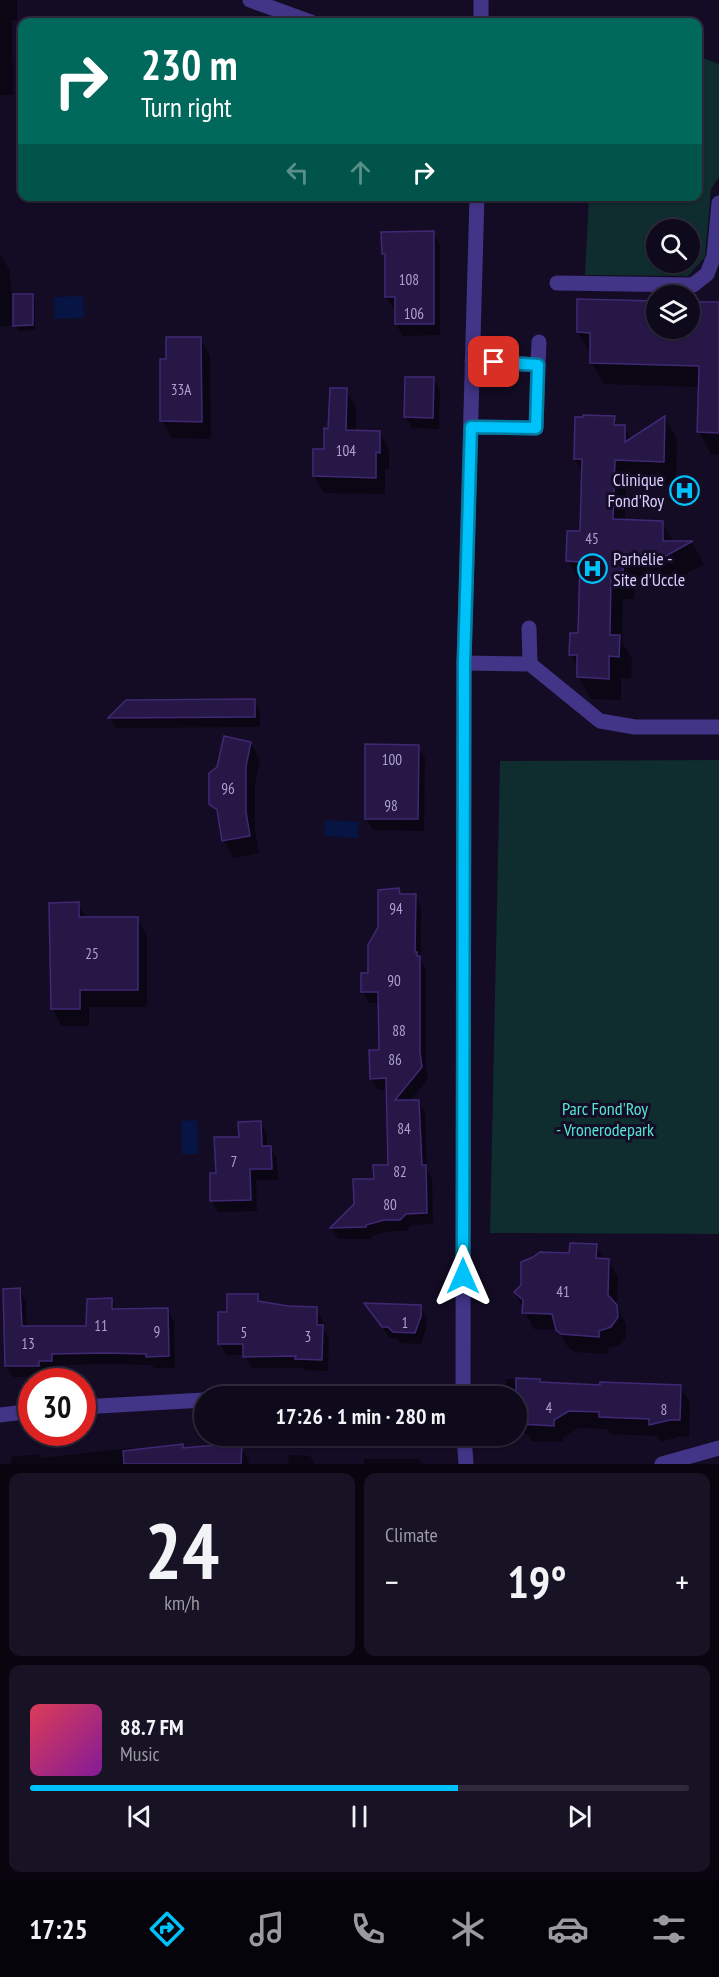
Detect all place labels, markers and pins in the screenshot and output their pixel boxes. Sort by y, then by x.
pin [468,336,519,387]
place label: Clinique Fond'Roy [608,468,664,512]
hospital icon: Clinique Fond'Roy [669,474,701,506]
place label: Parhélie - Site d'Uccle [613,547,685,591]
hospital icon: Parhélie - Site d'Uccle [576,553,608,585]

